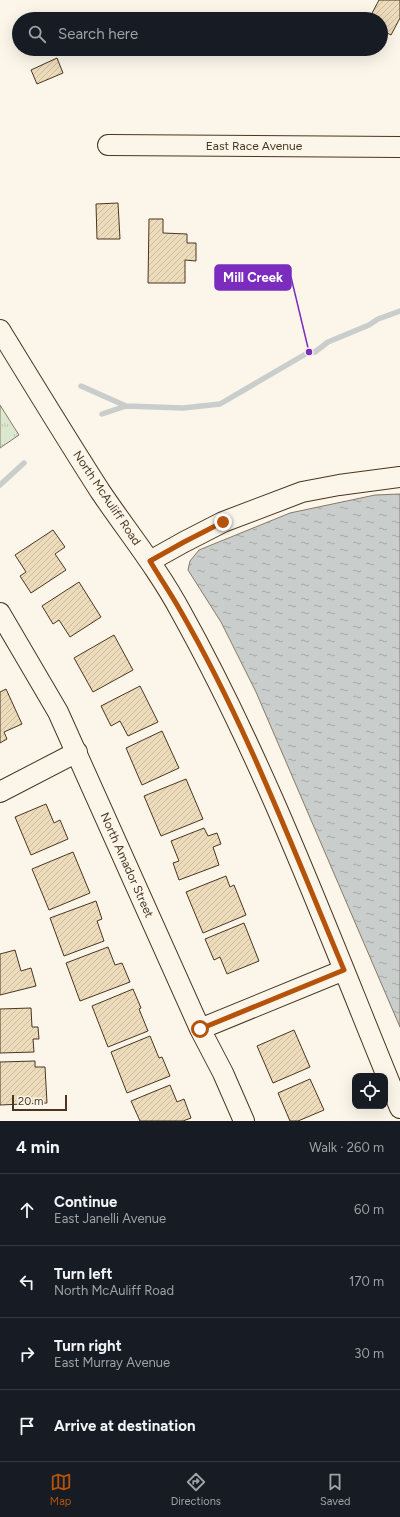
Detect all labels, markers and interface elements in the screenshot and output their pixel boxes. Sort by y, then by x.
search box [12,12,388,56]
icon: search [26,23,48,45]
text: Search here [58,25,138,43]
street label: East Race Avenue [206,139,303,153]
callout: Mill Creek [215,265,291,290]
text: Mill Creek [223,270,283,285]
street label: North McAuliff Road [70,448,144,548]
route end [214,513,232,531]
street label: North Amador Street [98,810,157,920]
route start [191,1020,209,1038]
map controls [352,1073,388,1109]
button: locate [352,1073,388,1109]
scale bar [12,1093,67,1112]
text: 20 m [18,1095,43,1108]
text: 4 min [16,1137,60,1157]
text: Walk · 260 m [309,1140,384,1155]
text: Continue [54,1193,117,1211]
icon: ahead [16,1199,38,1221]
text: 60 m [354,1202,384,1217]
text: East Janelli Avenue [54,1211,166,1226]
text: Turn left [54,1265,112,1283]
icon: left [16,1271,38,1293]
text: 170 m [349,1274,384,1289]
text: North McAuliff Road [54,1283,174,1298]
text: Turn right [54,1337,122,1355]
icon: right [16,1343,38,1365]
text: 30 m [354,1346,384,1361]
text: East Murray Avenue [54,1355,170,1370]
icon: arrive [16,1415,38,1437]
text: Arrive at destination [54,1417,195,1435]
tab: Map [50,1471,72,1508]
tab: Directions [171,1471,221,1508]
tab: Saved [320,1471,350,1508]

